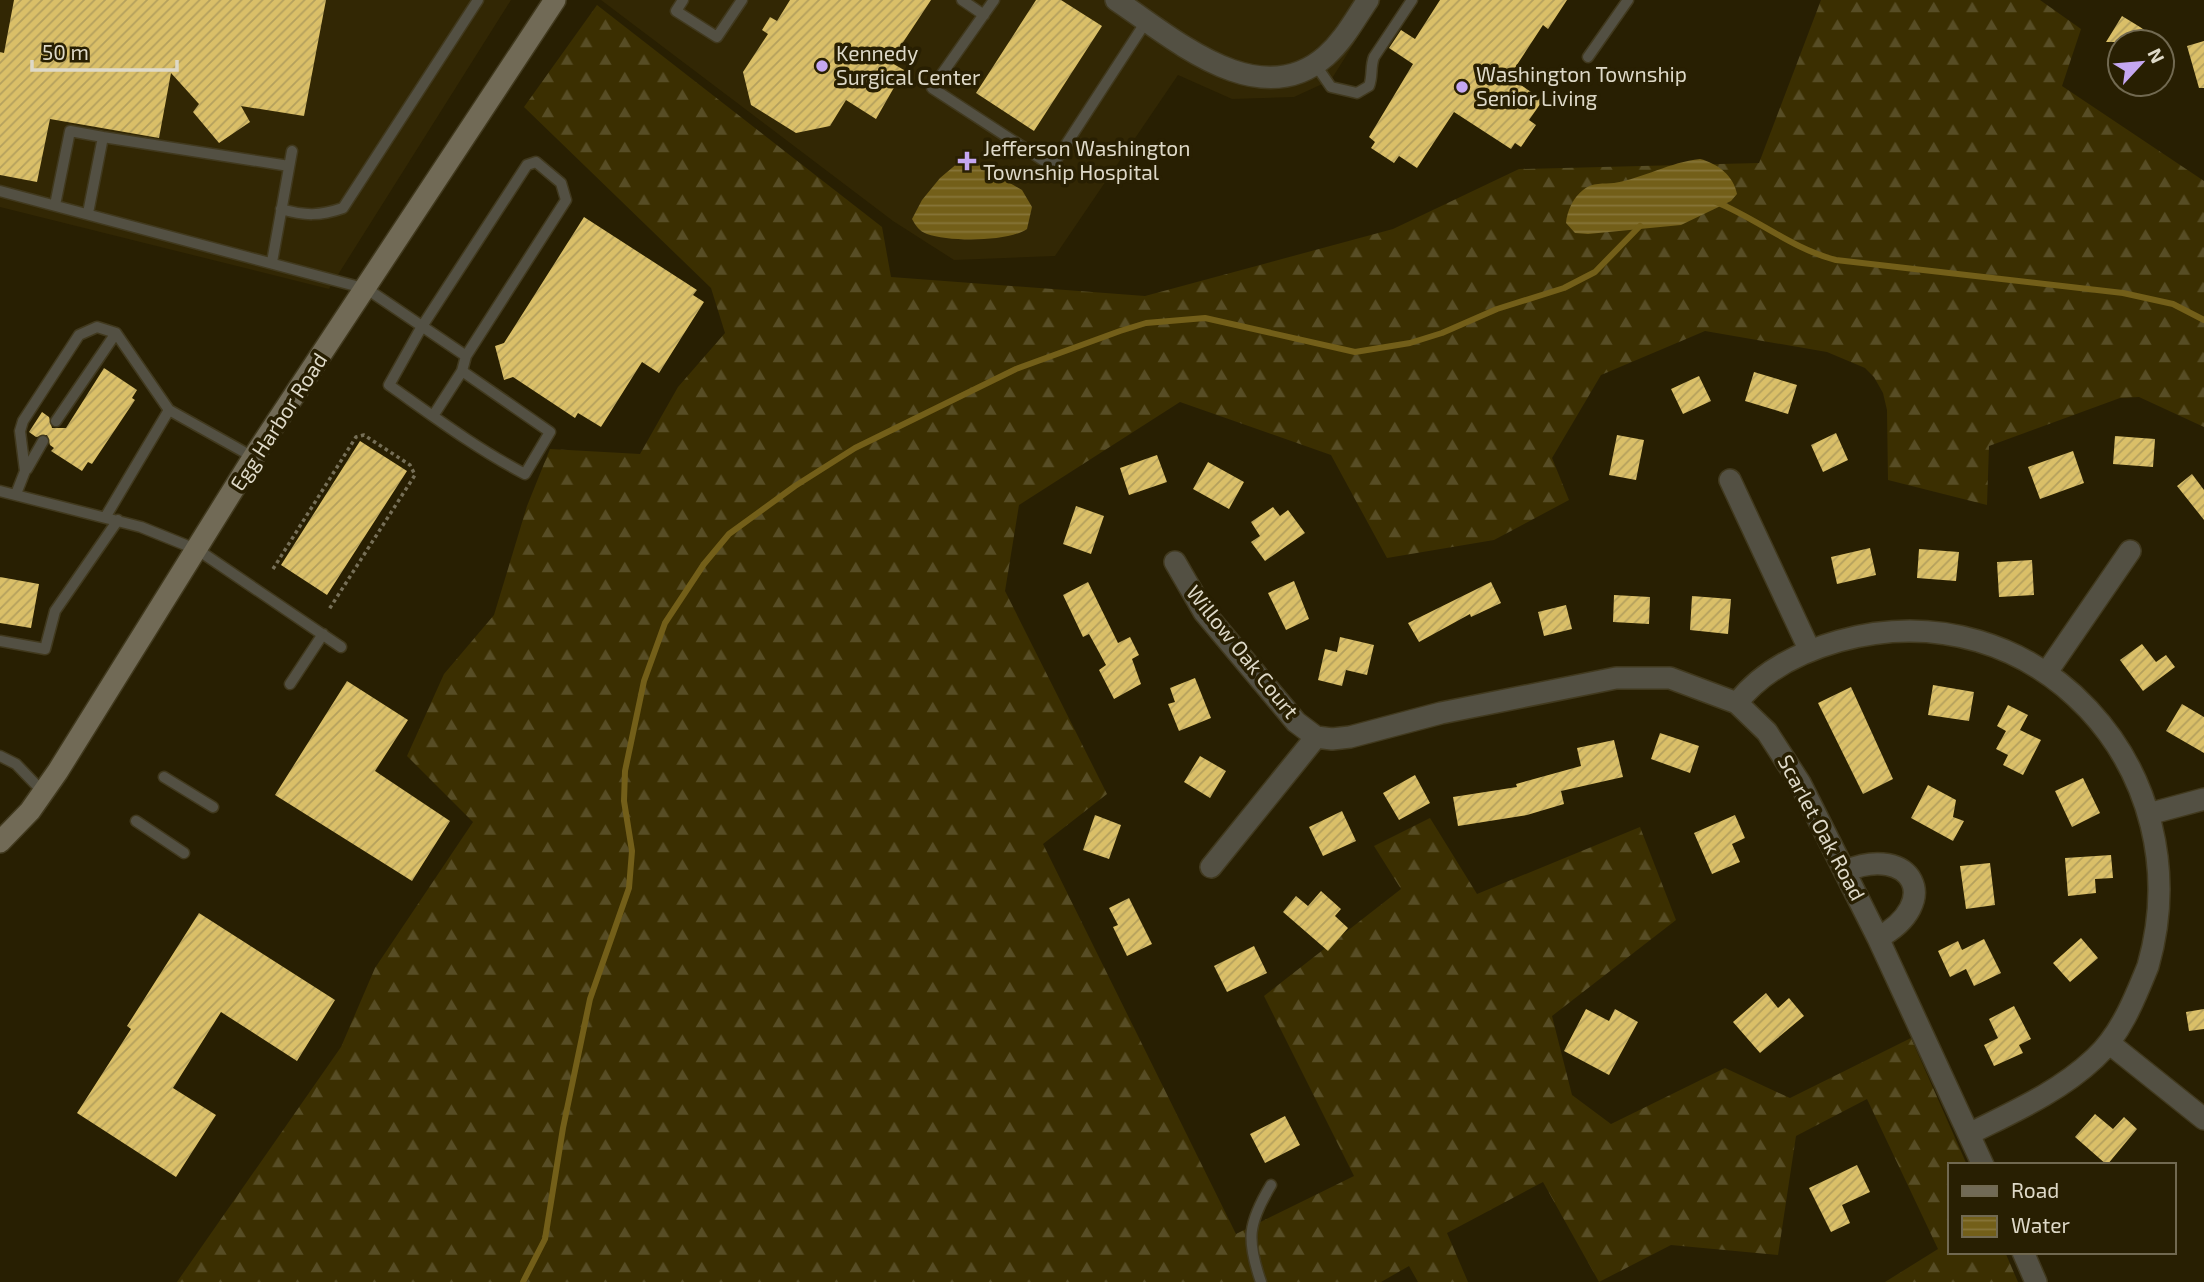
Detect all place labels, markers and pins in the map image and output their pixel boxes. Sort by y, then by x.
place label: Kennedy Surgical Center [836,40,981,89]
marker: Kennedy Surgical Center [814,58,830,74]
place label: Washington Township Senior Living [1476,61,1687,110]
marker: Washington Township Senior Living [1454,79,1470,95]
place label: Jefferson Washington Township Hospital [983,135,1190,184]
marker: Jefferson Washington Township Hospital [957,151,977,171]

